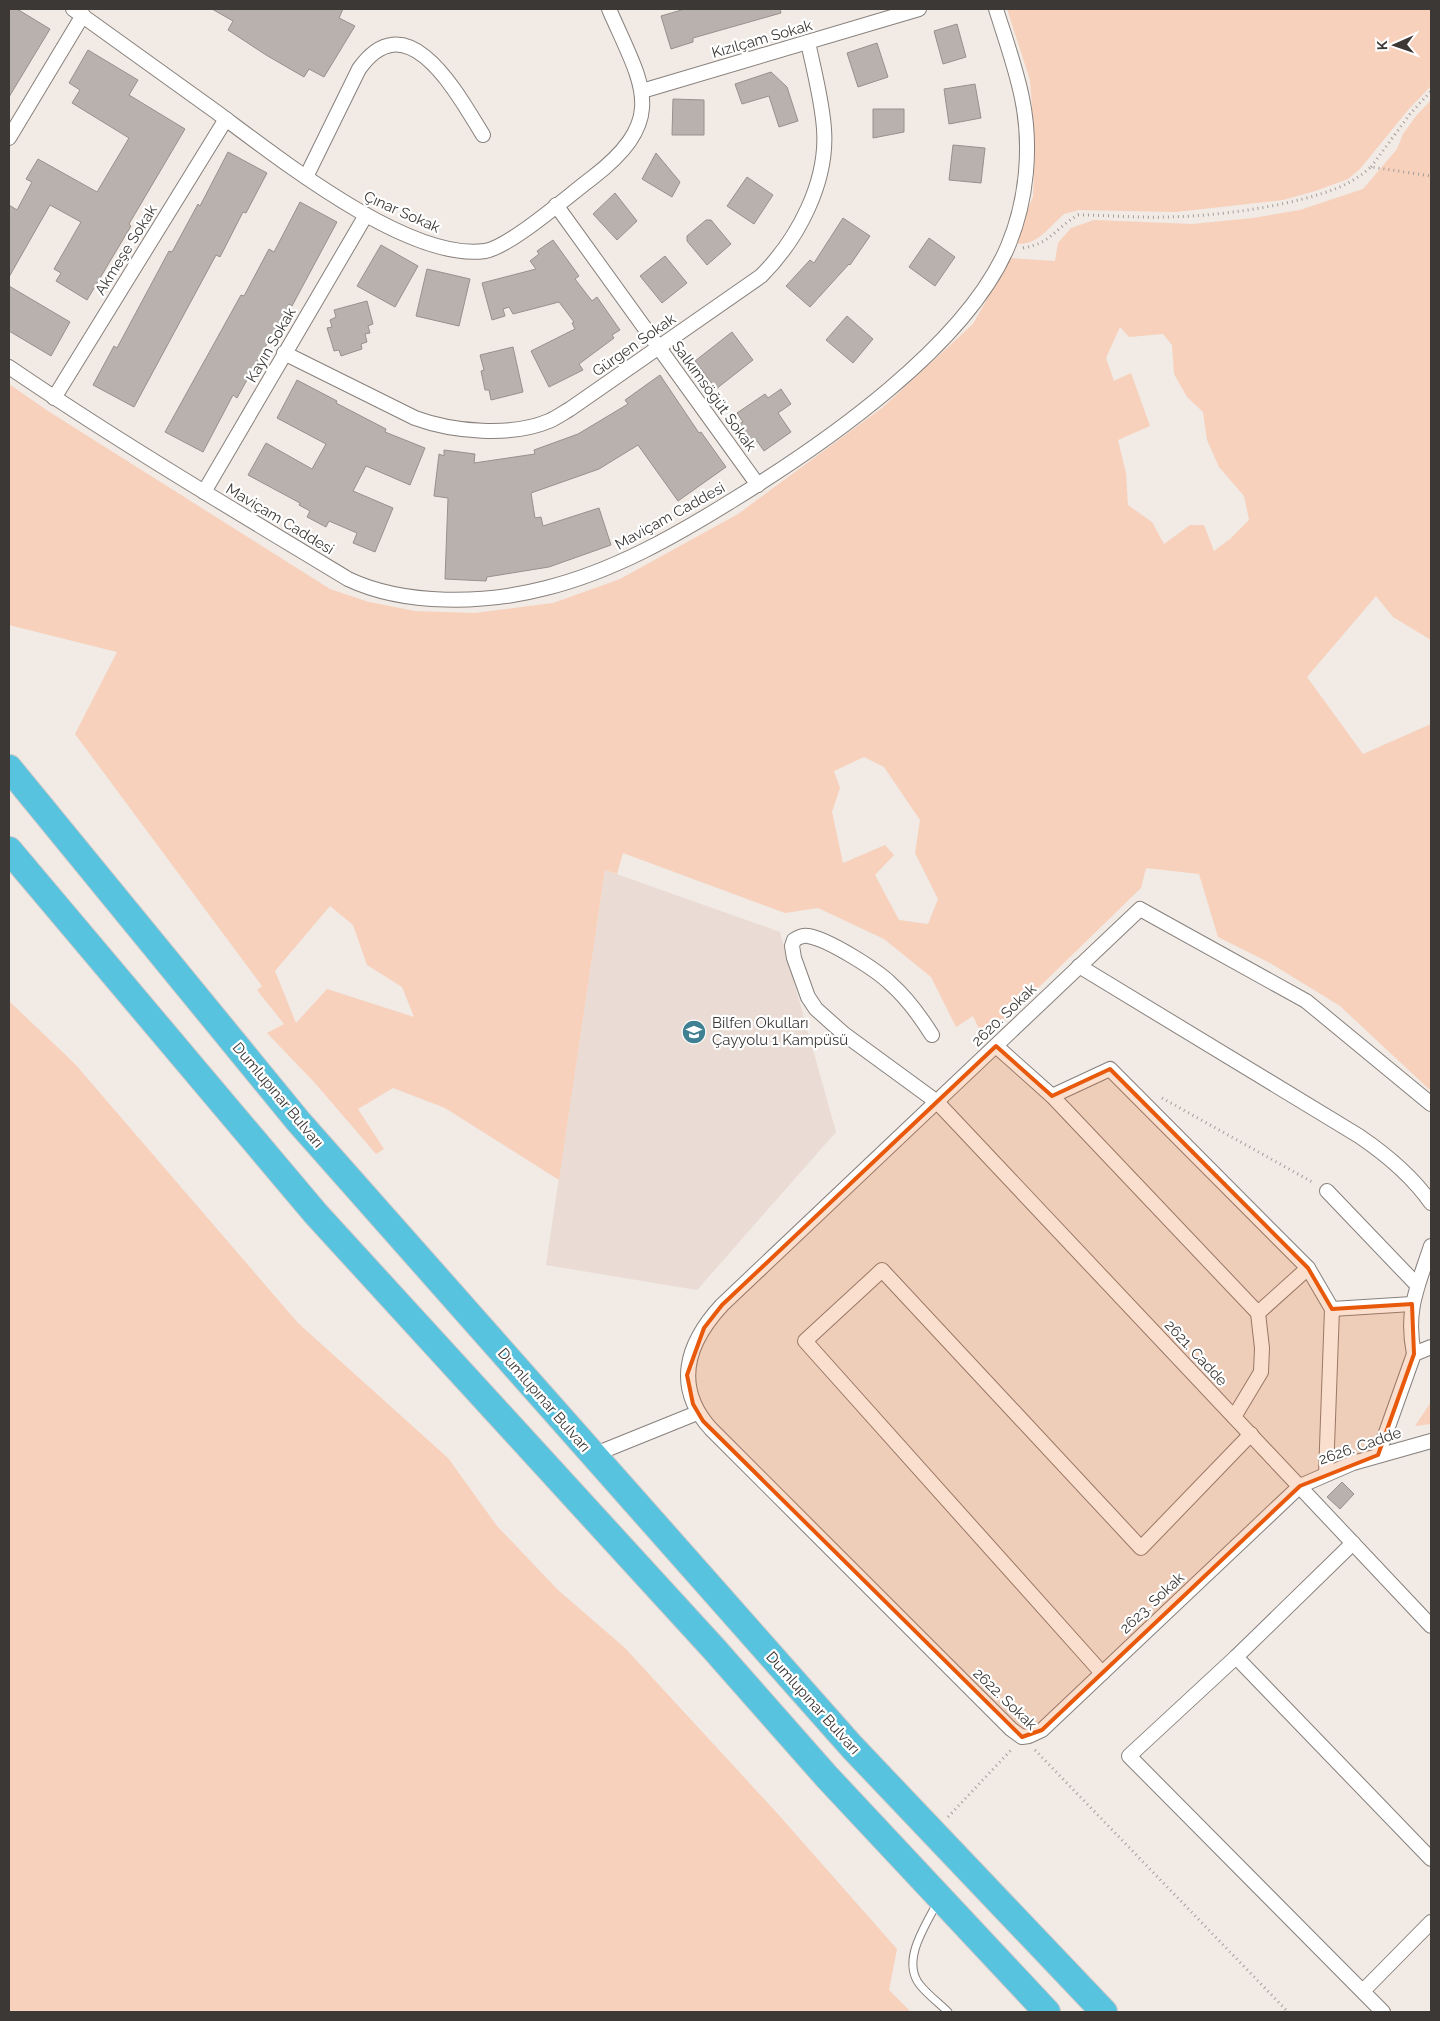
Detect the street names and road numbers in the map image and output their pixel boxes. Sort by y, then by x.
street label: Kızılçam Sokak [710,16,814,62]
street label: Çınar Sokak [361,187,443,237]
street label: Akmeşe Sokak [91,202,161,298]
street label: Kayın Sokak [242,304,300,386]
street label: Gürgen Sokak [589,310,679,380]
street label: Salkımsöğüt Sokak [668,337,760,455]
street label: Maviçam Caddesi [612,478,728,554]
street label: Maviçam Caddesi [223,480,337,558]
street label: 2620. Sokak [968,980,1040,1050]
street label: Dumlupınar Bulvarı [229,1039,327,1151]
street label: 2621. Cadde [1161,1316,1231,1390]
street label: Dumlupınar Bulvarı [494,1344,594,1456]
street label: 2626. Cadde [1316,1423,1404,1469]
street label: 2623. Sokak [1116,1569,1188,1637]
street label: Dumlupınar Bulvarı [762,1648,864,1758]
street label: 2622. Sokak [970,1664,1040,1734]

